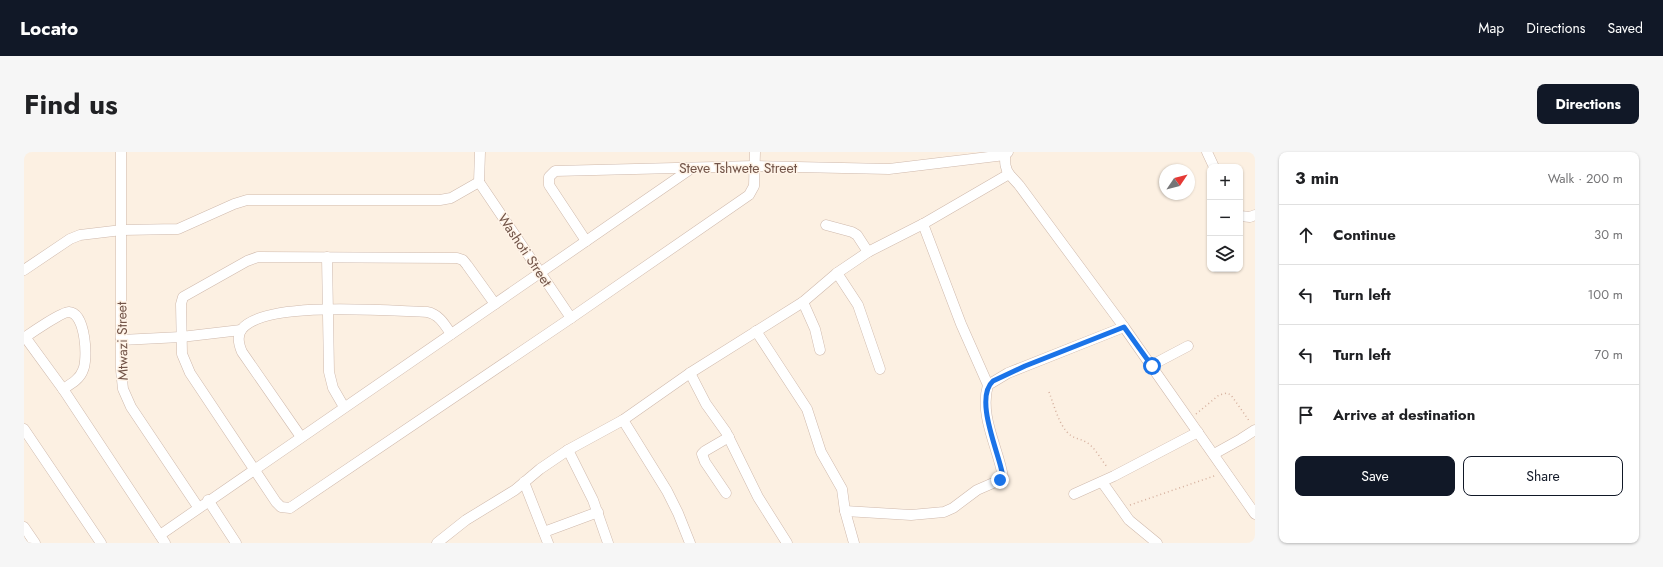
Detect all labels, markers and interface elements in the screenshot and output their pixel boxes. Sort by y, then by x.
text: Locato [20,15,78,42]
text: Map [1478,18,1504,38]
text: Directions [1526,18,1586,38]
text: Saved [1608,18,1643,38]
text: Find us [24,84,118,125]
button: Directions [1537,84,1639,124]
street label: Steve Tshwete Street [679,158,798,178]
north arrow [1159,164,1195,200]
map controls [1207,164,1243,272]
button: + [1207,164,1243,200]
text: 3 min [1295,166,1339,190]
text: Walk · 200 m [1548,169,1623,188]
button: − [1207,200,1243,236]
street label: Washoti Street [493,209,557,291]
icon: ahead [1295,224,1317,246]
text: Continue [1333,224,1396,246]
text: 30 m [1594,225,1623,244]
button: layers [1207,236,1243,272]
icon: left [1295,284,1317,306]
text: Turn left [1333,284,1391,306]
text: 100 m [1588,285,1623,304]
street label: Mtwazi Street [111,301,133,380]
icon: left [1295,344,1317,366]
text: Turn left [1333,344,1391,366]
text: 70 m [1594,345,1623,364]
route start [1143,357,1161,375]
icon: arrive [1295,404,1317,426]
text: Arrive at destination [1333,404,1475,426]
button: Save [1295,456,1455,496]
button: Share [1463,456,1623,496]
route end [991,471,1009,489]

